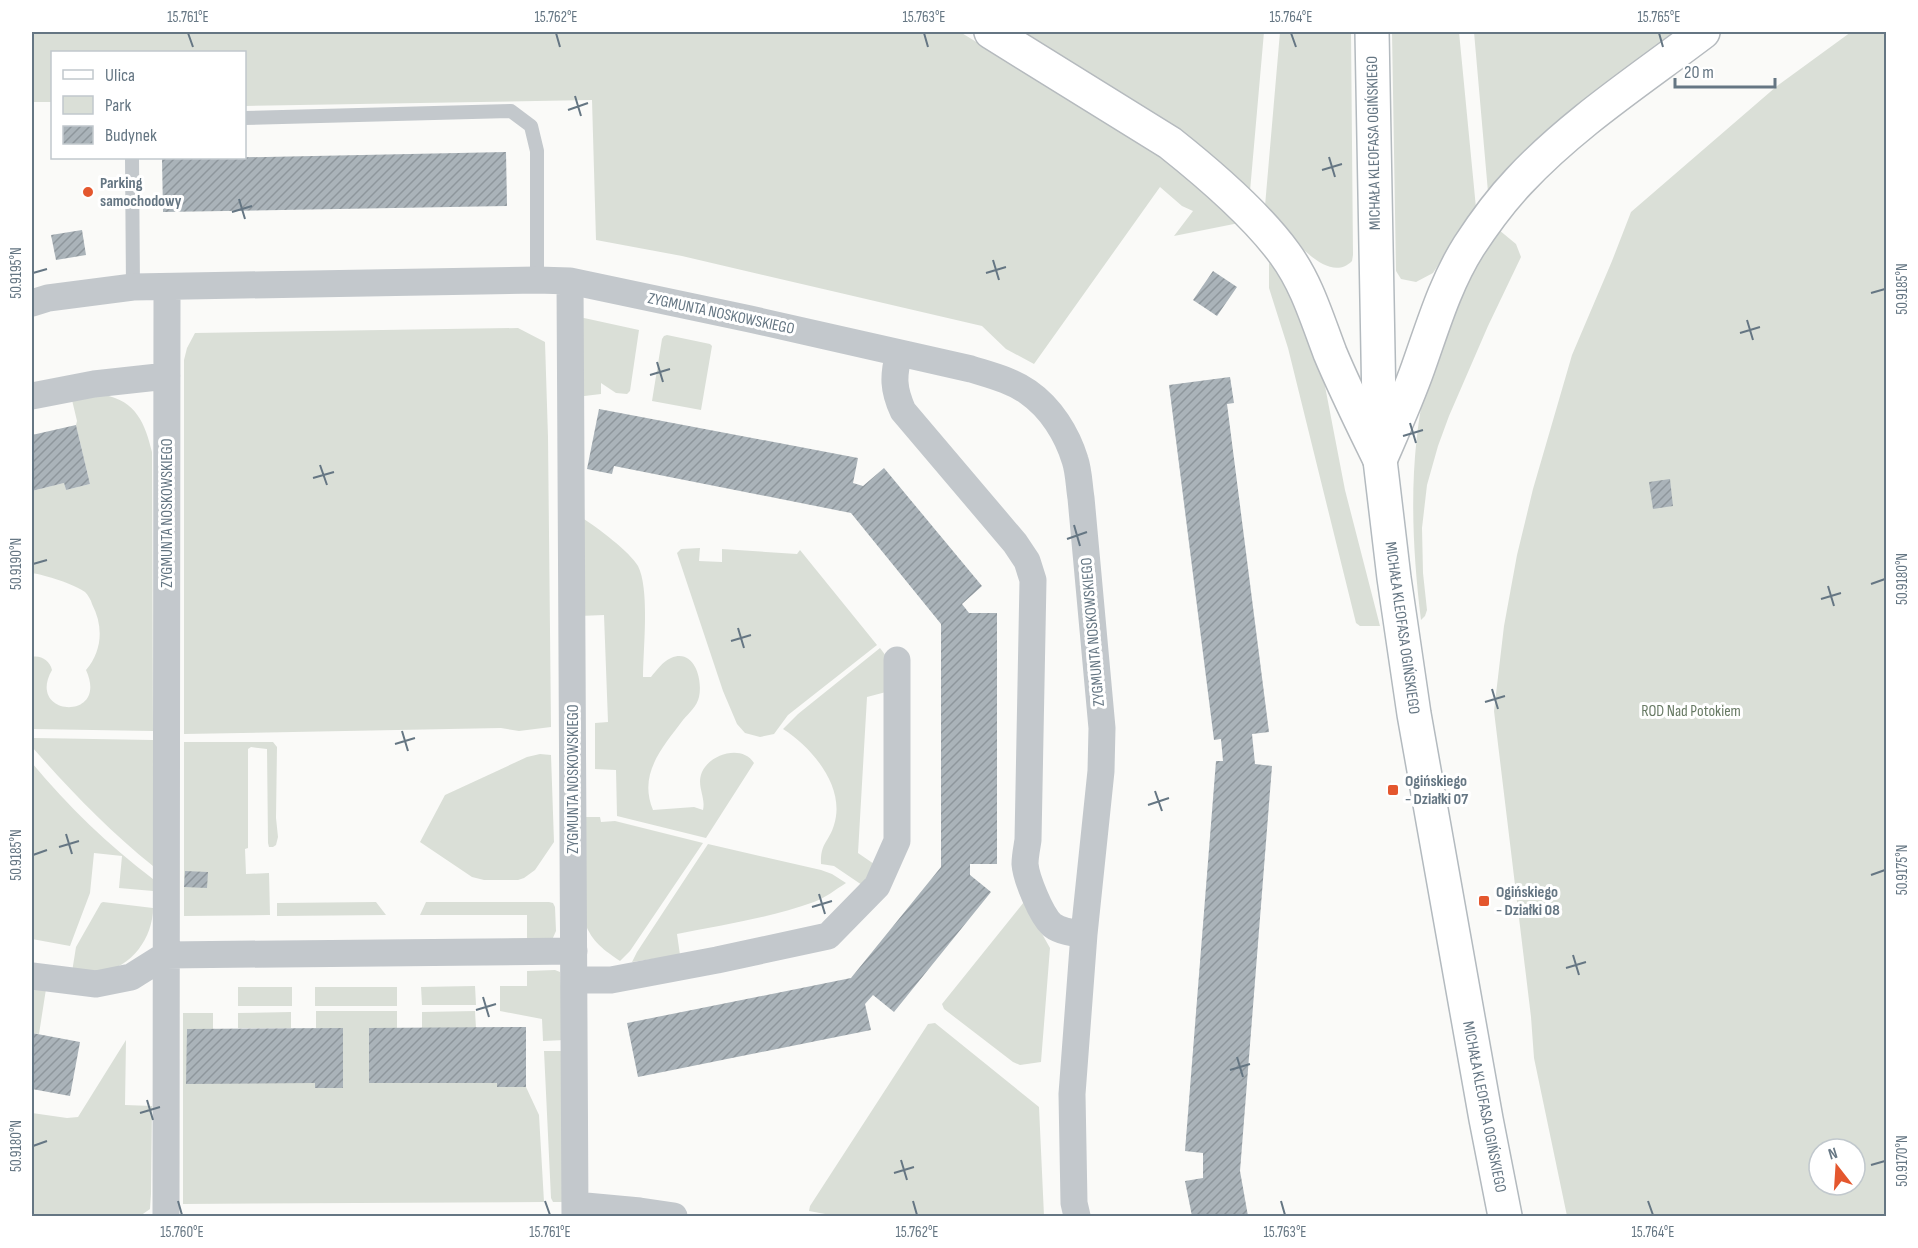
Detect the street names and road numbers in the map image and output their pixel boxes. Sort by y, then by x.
street label: MICHAŁA KLEOFASA OGIŃSKIEGO [1363,56,1385,230]
street label: ZYGMUNTA NOSKOWSKIEGO [646,289,796,339]
street label: ZYGMUNTA NOSKOWSKIEGO [158,438,177,588]
street label: MICHAŁA KLEOFASA OGIŃSKIEGO [1380,540,1424,716]
street label: ZYGMUNTA NOSKOWSKIEGO [1077,557,1109,707]
street label: ZYGMUNTA NOSKOWSKIEGO [564,704,583,854]
street label: MICHAŁA KLEOFASA OGIŃSKIEGO [1458,1020,1510,1194]

